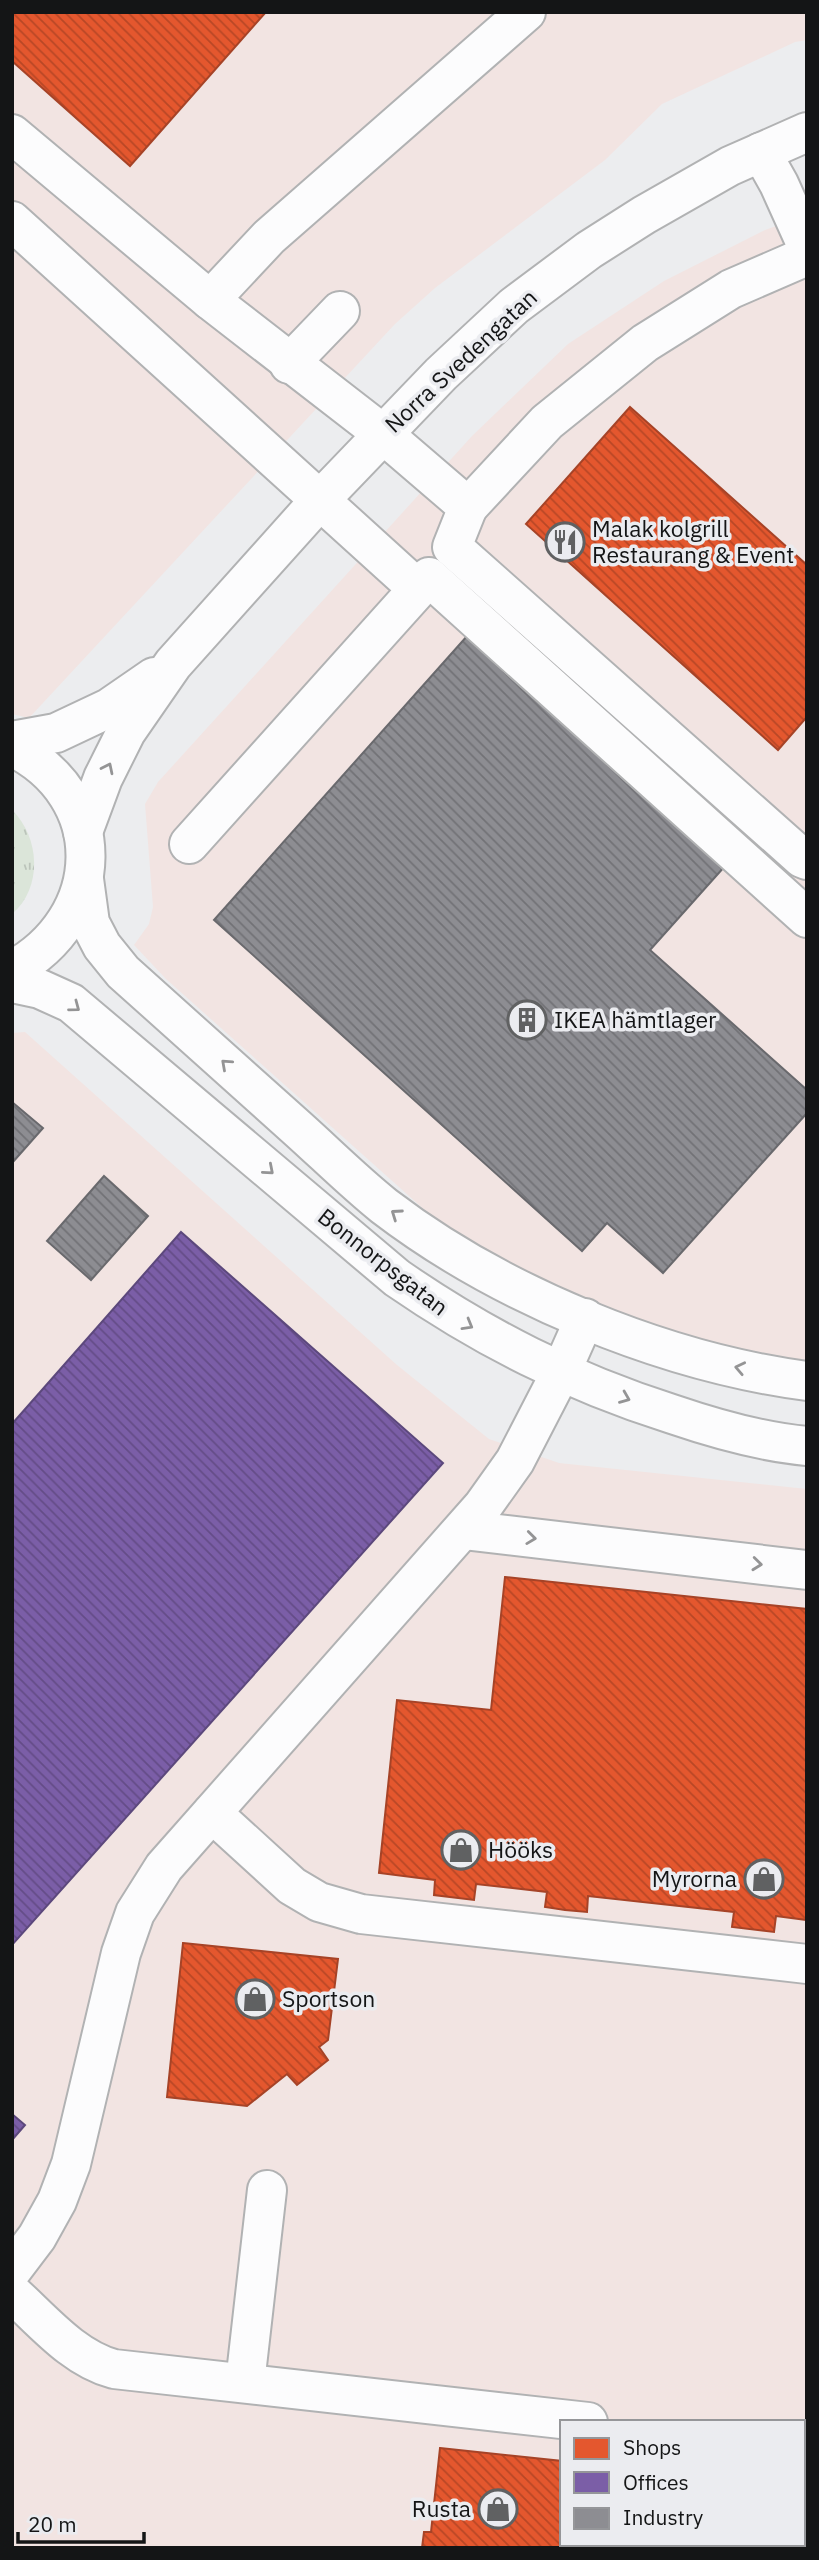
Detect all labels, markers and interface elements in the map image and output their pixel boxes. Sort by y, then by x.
street label: Norra Svedengatan [378,282,543,439]
place label: Malak kolgrill Restaurang & Event [592,513,794,569]
restaurant icon: Malak kolgrill Restaurang & Event [544,521,586,563]
one-way arrow [100,763,113,776]
one-way arrow [67,999,80,1012]
building icon: IKEA hämtlager [506,999,548,1041]
place label: IKEA hämtlager [554,1004,717,1034]
one-way arrow [221,1060,234,1072]
one-way arrow [261,1162,274,1174]
street label: Bonnorpsgatan [312,1201,455,1321]
one-way arrow [391,1210,404,1222]
one-way arrow [460,1316,473,1329]
one-way arrow [734,1361,746,1376]
one-way arrow [617,1390,630,1404]
one-way arrow [525,1531,536,1546]
one-way arrow [751,1556,762,1571]
shop icon: Hööks [440,1829,482,1871]
place label: Hööks [488,1834,553,1864]
shop icon: Myrorna [743,1858,785,1900]
place label: Myrorna [652,1863,737,1893]
shop icon: Sportson [234,1978,276,2020]
place label: Sportson [282,1983,375,2013]
legend [560,2420,805,2546]
text: Shops [623,2433,681,2461]
text: Offices [623,2468,689,2496]
shop icon: Rusta [477,2488,519,2530]
place label: Rusta [412,2493,471,2523]
scale bar [18,2500,144,2544]
text: Industry [623,2503,704,2531]
text: 20 m [28,2510,77,2538]

